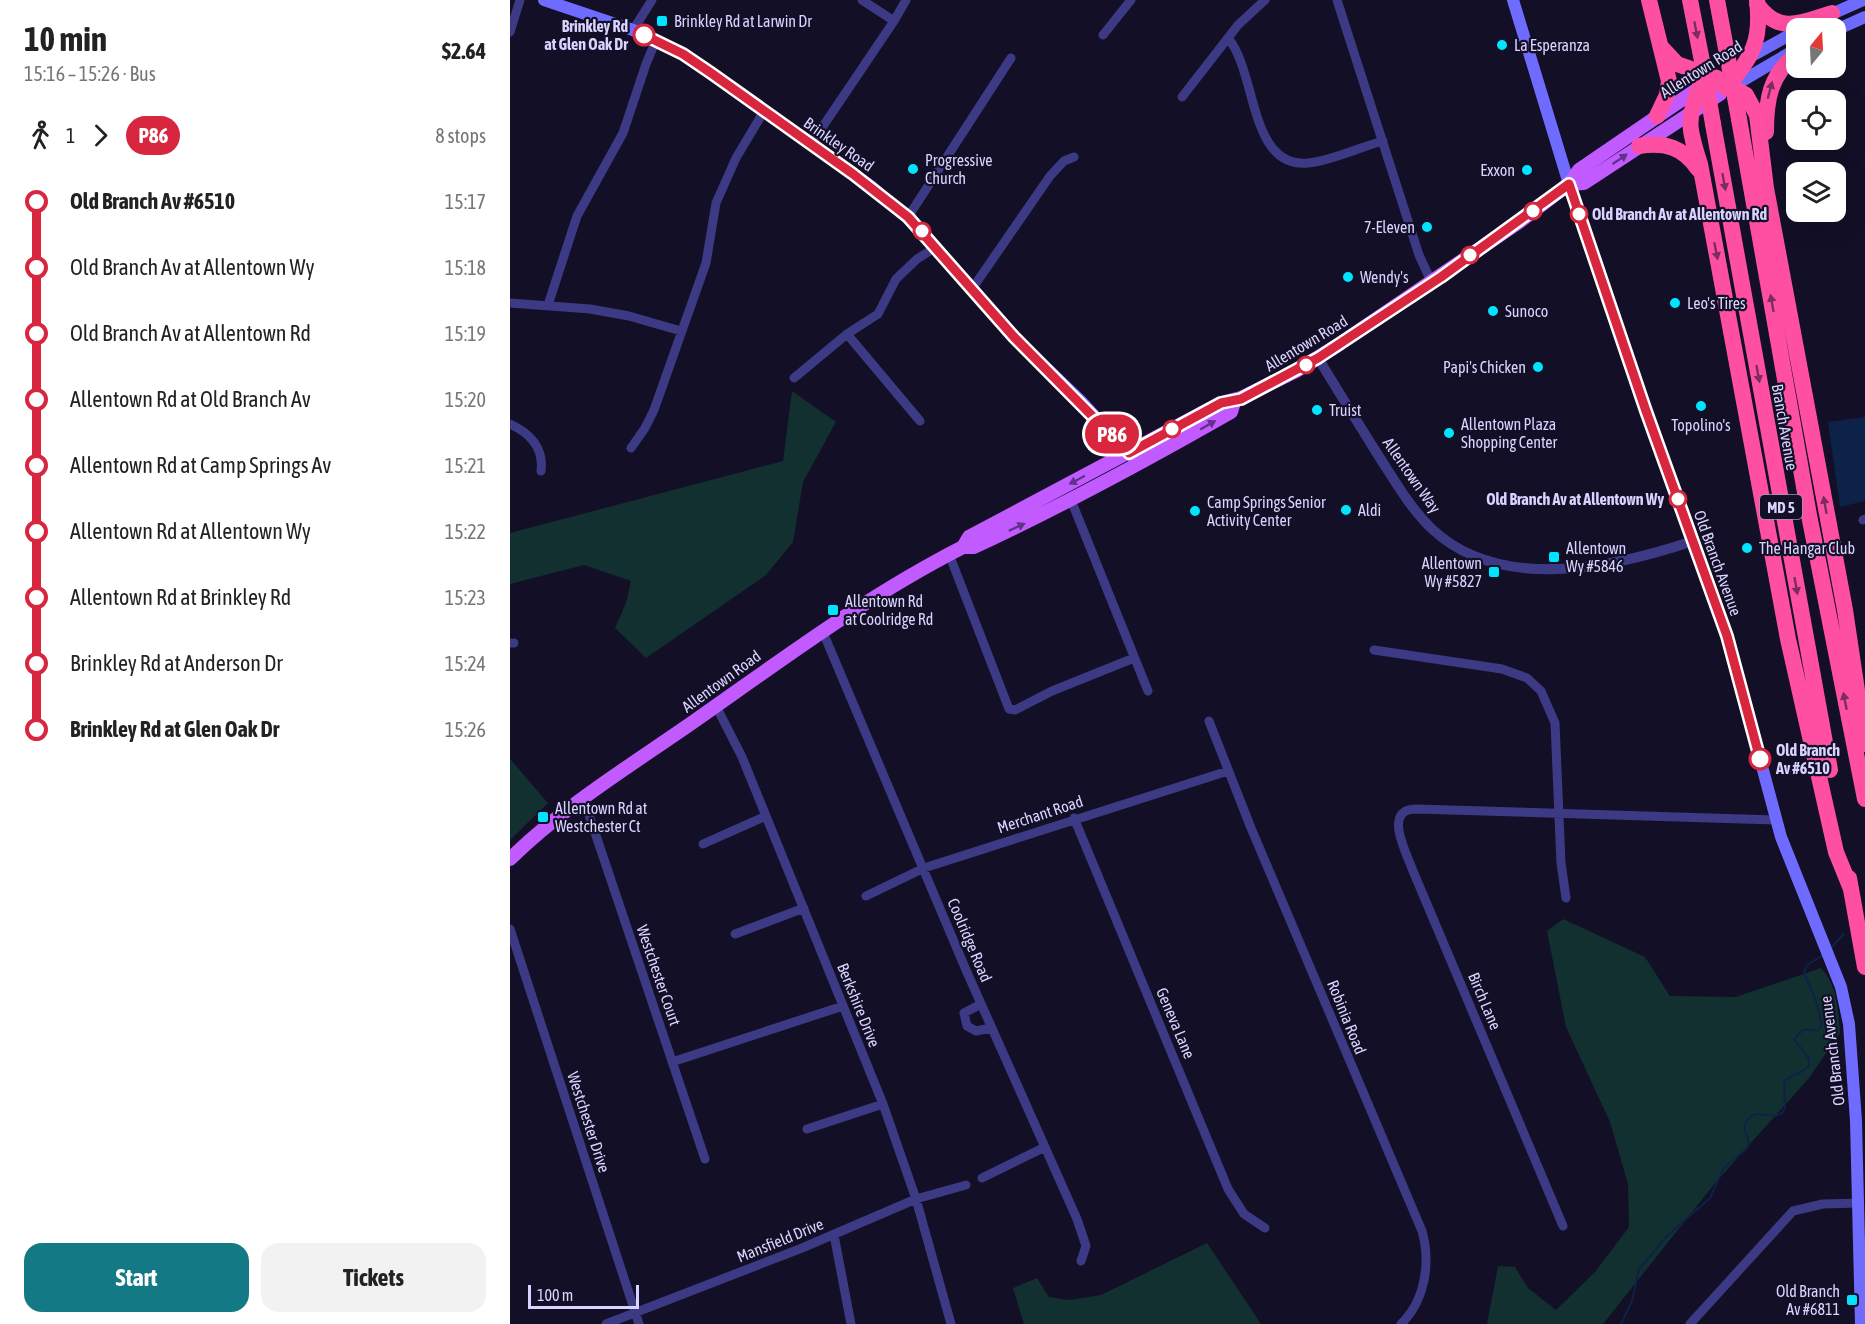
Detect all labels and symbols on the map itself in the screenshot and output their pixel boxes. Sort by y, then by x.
place label: Brinkley Rd at Larwin Dr [674,12,812,31]
marker: Brinkley Rd at Larwin Dr [655,14,669,28]
place label: Brinkley Rd at Glen Oak Dr [544,17,628,53]
north arrow [1786,18,1846,78]
one-way arrow [1692,21,1701,40]
marker: Brinkley Rd at Glen Oak Dr [633,24,655,46]
place label: La Esperanza [1514,36,1590,55]
street label: Allentown Road [1657,37,1745,101]
marker: La Esperanza [1495,38,1509,52]
one-way arrow [1766,81,1776,99]
street label: Brinkley Road [800,113,877,176]
place label: Progressive Church [925,151,993,187]
one-way arrow [1612,154,1628,165]
place label: Exxon [1480,161,1515,179]
marker: Progressive Church [906,162,920,176]
marker: Exxon [1520,163,1534,177]
one-way arrow [1720,172,1729,191]
unlabelled marker [1524,202,1542,220]
marker: Old Branch Av at Allentown Rd [1570,205,1588,223]
place label: Old Branch Av at Allentown Rd [1592,205,1768,223]
place label: 7-Eleven [1364,218,1415,236]
marker: 7-Eleven [1420,220,1434,234]
unlabelled marker [913,222,931,240]
one-way arrow [1712,242,1721,261]
unlabelled marker [1461,246,1479,264]
place label: Wendy's [1360,268,1409,287]
marker: Wendy's [1341,270,1355,284]
one-way arrow [1767,293,1776,312]
place label: Leo's Tires [1687,294,1746,312]
marker: Leo's Tires [1668,296,1682,310]
place label: Sunoco [1505,302,1548,320]
marker: Sunoco [1486,304,1500,318]
street label: Allentown Road [1261,311,1351,375]
unlabelled marker [1297,356,1315,374]
place label: Papi's Chicken [1443,358,1526,377]
marker: Papi's Chicken [1531,360,1545,374]
one-way arrow [1753,365,1762,384]
street label: Branch Avenue [1769,382,1801,472]
marker: Topolino's [1694,399,1708,413]
place label: Truist [1329,401,1362,419]
marker: Truist [1310,403,1324,417]
line badge: P86 [1078,414,1146,454]
place label: Allentown Plaza Shopping Center [1461,415,1558,452]
place label: Topolino's [1671,416,1731,435]
unlabelled marker [1163,420,1181,438]
one-way arrow [1199,421,1216,431]
marker: Allentown Plaza Shopping Center [1442,426,1456,440]
street label: Allentown Way [1379,434,1445,517]
one-way arrow [1068,475,1085,485]
place label: Old Branch Av at Allentown Wy [1486,490,1664,508]
marker: Old Branch Av at Allentown Wy [1669,490,1687,508]
place label: Camp Springs Senior Activity Center [1207,493,1326,530]
road number: MD 5 [1760,495,1802,519]
one-way arrow [1820,495,1829,514]
place label: Aldi [1358,501,1381,519]
marker: Aldi [1339,503,1353,517]
marker: Camp Springs Senior Activity Center [1188,504,1202,518]
street label: Old Branch Avenue [1691,508,1745,618]
one-way arrow [1008,523,1025,532]
place label: Allentown Wy #5846 [1566,539,1626,576]
place label: The Hangar Club [1759,539,1855,558]
marker: The Hangar Club [1740,541,1754,555]
marker: Allentown Wy #5846 [1547,550,1561,564]
place label: Allentown Wy #5827 [1422,554,1482,591]
marker: Allentown Wy #5827 [1487,565,1501,579]
one-way arrow [1791,577,1800,596]
place label: Allentown Rd at Coolridge Rd [845,592,933,629]
marker: Allentown Rd at Coolridge Rd [826,603,840,617]
street label: Allentown Road [678,646,764,716]
one-way arrow [1840,691,1850,710]
place label: Old Branch Av #6510 [1775,741,1840,777]
marker: Old Branch Av #6510 [1749,748,1771,770]
street label: Merchant Road [995,792,1085,836]
place label: Allentown Rd at Westchester Ct [555,799,648,835]
marker: Allentown Rd at Westchester Ct [536,810,550,824]
street label: Coolridge Road [943,896,996,985]
street label: Westchester Court [633,922,685,1028]
street label: Berkshire Drive [834,960,884,1050]
street label: Birch Lane [1465,970,1505,1032]
street label: Robinia Road [1324,977,1370,1057]
street label: Geneva Lane [1153,985,1199,1061]
street label: Old Branch Avenue [1816,995,1848,1107]
street label: Westchester Drive [564,1069,614,1175]
street label: Mansfield Drive [734,1214,826,1266]
scale bar [528,1282,639,1310]
place label: Old Branch Av #6811 [1776,1282,1840,1318]
marker: Old Branch Av #6811 [1845,1293,1859,1307]

